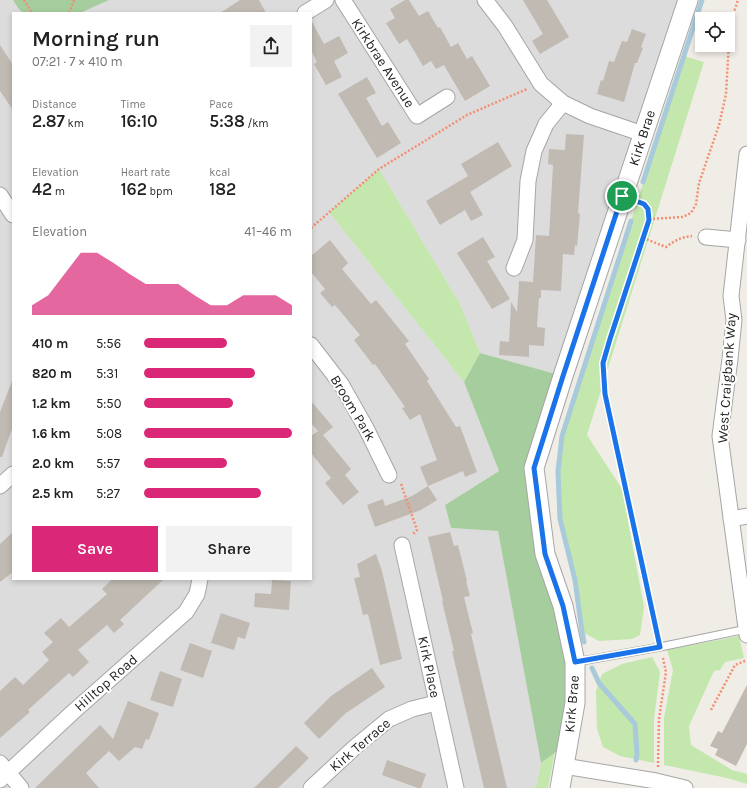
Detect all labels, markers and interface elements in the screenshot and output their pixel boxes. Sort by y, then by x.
map controls [695,12,735,52]
button: locate [695,12,735,52]
street label: Kirkbrae Avenue [348,15,418,111]
button: share [250,25,292,67]
text: Morning run [32,26,160,52]
text: 07:21 · 7 × 410 m [32,54,123,69]
text: Distance [32,98,76,111]
text: Time [121,98,145,111]
text: Pace [209,98,233,111]
street label: Kirk Brae [625,108,659,168]
text: 2.87 [32,111,65,131]
text: 16:10 [121,111,158,131]
text: 5:38 [209,111,245,131]
text: km [65,117,84,130]
text: /km [245,117,269,130]
text: Elevation [32,166,79,179]
text: Heart rate [121,166,170,179]
text: kcal [209,166,230,179]
text: 42 [32,179,52,199]
text: 162 [121,179,147,199]
text: 182 [209,179,236,199]
pin [605,179,639,213]
text: m [52,185,65,198]
text: bpm [147,185,173,198]
icon: arrive [611,185,633,207]
text: Elevation [32,224,87,239]
text: 41–46 m [244,224,292,239]
street label: West Craigbank Way [714,312,740,444]
text: 410 m [32,336,68,351]
text: 5:56 [96,336,121,351]
text: 820 m [32,366,72,381]
text: 5:31 [96,366,118,381]
street label: Broom Park [327,372,379,444]
text: 1.2 km [32,396,71,411]
text: 5:50 [96,396,121,411]
text: 1.6 km [32,426,71,441]
text: 5:08 [96,426,122,441]
text: 2.0 km [32,456,74,471]
text: 5:57 [96,456,120,471]
text: 2.5 km [32,486,74,501]
text: 5:27 [96,486,120,501]
button: Save [32,526,158,572]
button: Share [166,526,292,572]
street label: Kirk Place [414,635,444,699]
street label: Hilltop Road [71,651,141,715]
street label: Kirk Brae [561,675,583,733]
street label: Kirk Terrace [326,715,394,775]

